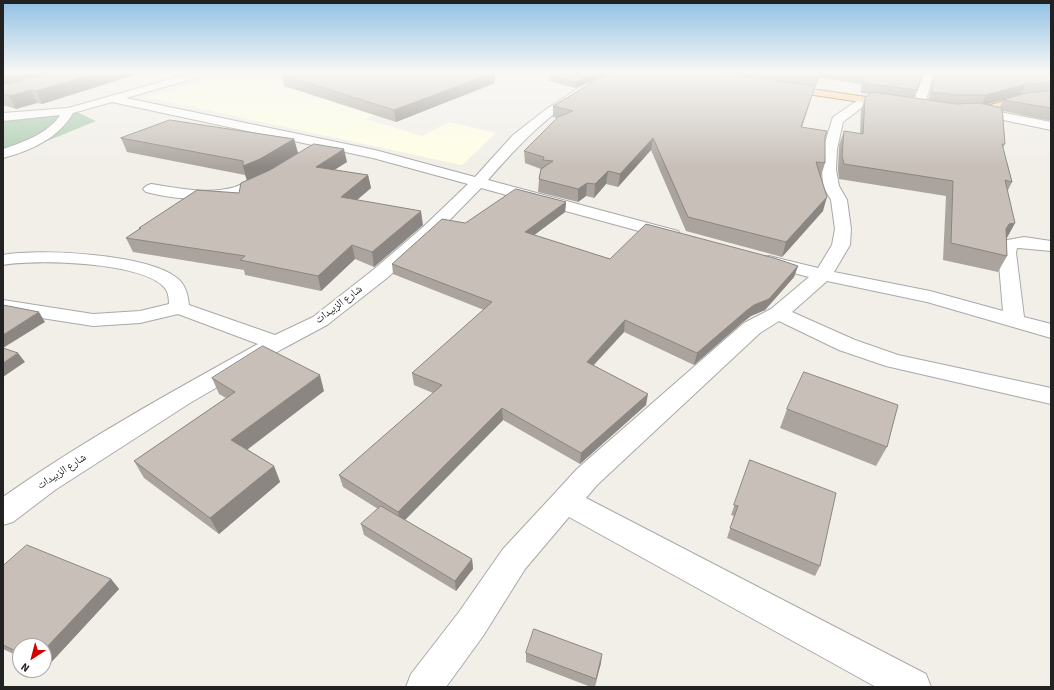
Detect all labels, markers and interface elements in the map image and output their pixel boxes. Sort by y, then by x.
street label: شارع الزبيدات [313,283,365,327]
street label: شارع الزبيدات [35,451,89,493]
north arrow [12,638,52,678]
text: N [18,659,33,676]

